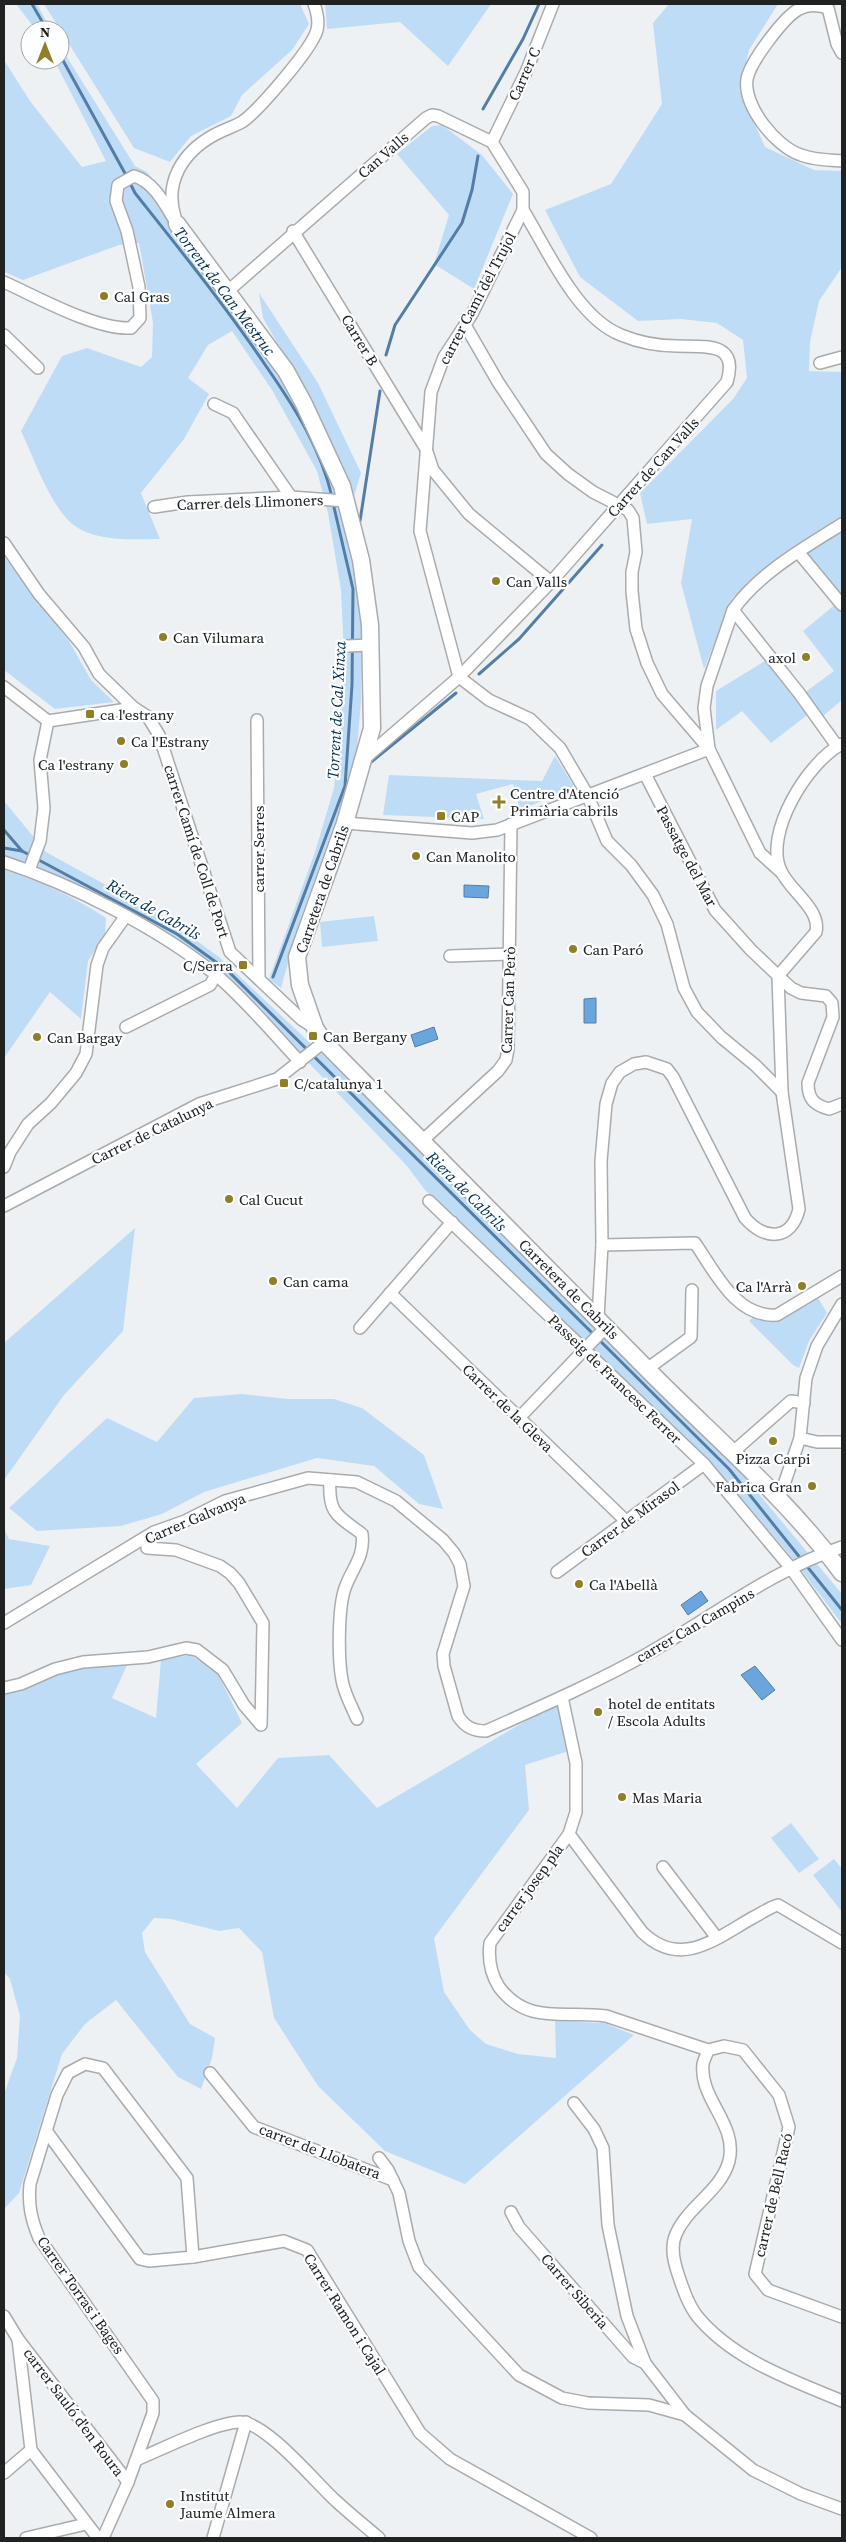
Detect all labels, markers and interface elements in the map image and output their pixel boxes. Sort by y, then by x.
north arrow [20,20,70,70]
text: N [40,22,50,42]
street label: Carrer C [503,44,545,104]
street label: Can Valls [353,127,413,183]
water label: Torrent de Can Mestruc [169,222,281,360]
street label: carrer Camí del Trujol [433,228,521,368]
place label: Cal Gras [114,286,170,307]
marker: Cal Gras [98,290,110,302]
street label: Carrer B [336,310,384,370]
street label: Carrer de Can Valls [602,412,704,522]
street label: Carrer dels Llimoners [176,489,324,515]
place label: Can Valls [506,571,567,592]
marker: Can Valls [490,575,502,587]
place label: Can Vilumara [173,627,265,648]
marker: Can Vilumara [157,631,169,643]
water label: Torrent de Cal Xinxa [321,640,351,780]
place label: axol [768,647,797,668]
marker: axol [800,651,812,663]
place label: ca l'estrany [100,704,174,725]
marker: ca l'estrany [84,708,96,720]
place label: Ca l'Estrany [131,731,209,752]
marker: Ca l'Estrany [115,735,127,747]
place label: Ca l'estrany [38,754,114,775]
marker: Ca l'estrany [118,758,130,770]
street label: carrer Camí de Coll de Port [159,762,235,940]
place label: Centre d'Atenció Primària cabrils [510,783,619,821]
marker: Centre d'Atenció Primària cabrils [492,795,506,809]
street label: Passatge del Mar [651,802,723,911]
street label: carrer Serres [248,806,269,892]
place label: CAP [451,806,479,827]
marker: CAP [435,810,447,822]
street label: Carretera de Cabrils [290,822,354,956]
place label: Can Manolito [426,846,516,867]
marker: Can Manolito [410,850,422,862]
water label: Riera de Cabrils [102,873,205,945]
place label: Can Paró [583,939,643,960]
marker: Can Paró [567,943,579,955]
street label: Carrer Can Però [496,946,520,1054]
place label: C/Serra [183,955,233,976]
marker: C/Serra [237,959,249,971]
place label: Can Bergany [323,1026,408,1047]
place label: Can Bargay [47,1027,123,1048]
marker: Can Bergany [307,1030,319,1042]
marker: Can Bargay [31,1031,43,1043]
place label: C/catalunya 1 [294,1073,383,1094]
marker: C/catalunya 1 [278,1077,290,1089]
street label: Carrer de Catalunya [88,1092,217,1170]
water label: Riera de Cabrils [421,1145,512,1236]
place label: Cal Cucut [239,1189,303,1210]
marker: Cal Cucut [223,1193,235,1205]
street label: Carretera de Cabrils [514,1234,624,1344]
place label: Can cama [283,1271,349,1292]
marker: Can cama [267,1275,279,1287]
place label: Ca l'Arrà [736,1276,792,1297]
marker: Ca l'Arrà [796,1280,808,1292]
street label: Passeig de Francesc Ferrer [544,1310,687,1449]
street label: Carrer de la Gleva [458,1359,558,1457]
marker: Pizza Carpi [767,1435,779,1447]
place label: Pizza Carpi [736,1448,810,1469]
street label: Carrer de Mirasol [576,1476,684,1562]
place label: Fabrica Gran [715,1476,802,1497]
marker: Fabrica Gran [806,1480,818,1492]
street label: Carrer Galvanya [141,1487,249,1549]
place label: Ca l'Abellà [589,1574,658,1595]
marker: Ca l'Abellà [573,1578,585,1590]
street label: carrer Can Campins [632,1582,758,1668]
place label: hotel de entitats / Escola Adults [608,1693,715,1731]
marker: hotel de entitats / Escola Adults [592,1706,604,1718]
place label: Mas Maria [632,1787,702,1808]
marker: Mas Maria [616,1791,628,1803]
street label: carrer josep pla [490,1839,568,1936]
street label: carrer de Llobatera [256,2118,384,2184]
street label: carrer de Bell Racó [748,2131,798,2259]
street label: Carrer Torras i Bages [32,2232,130,2358]
street label: Carrer Ramon i Cajal [299,2249,391,2379]
street label: Carrer Siberia [536,2249,614,2334]
street label: carrer Sauló d'en Roura [19,2343,130,2481]
place label: Institut Jaume Almera [179,2485,276,2523]
marker: Institut Jaume Almera [164,2498,176,2510]

